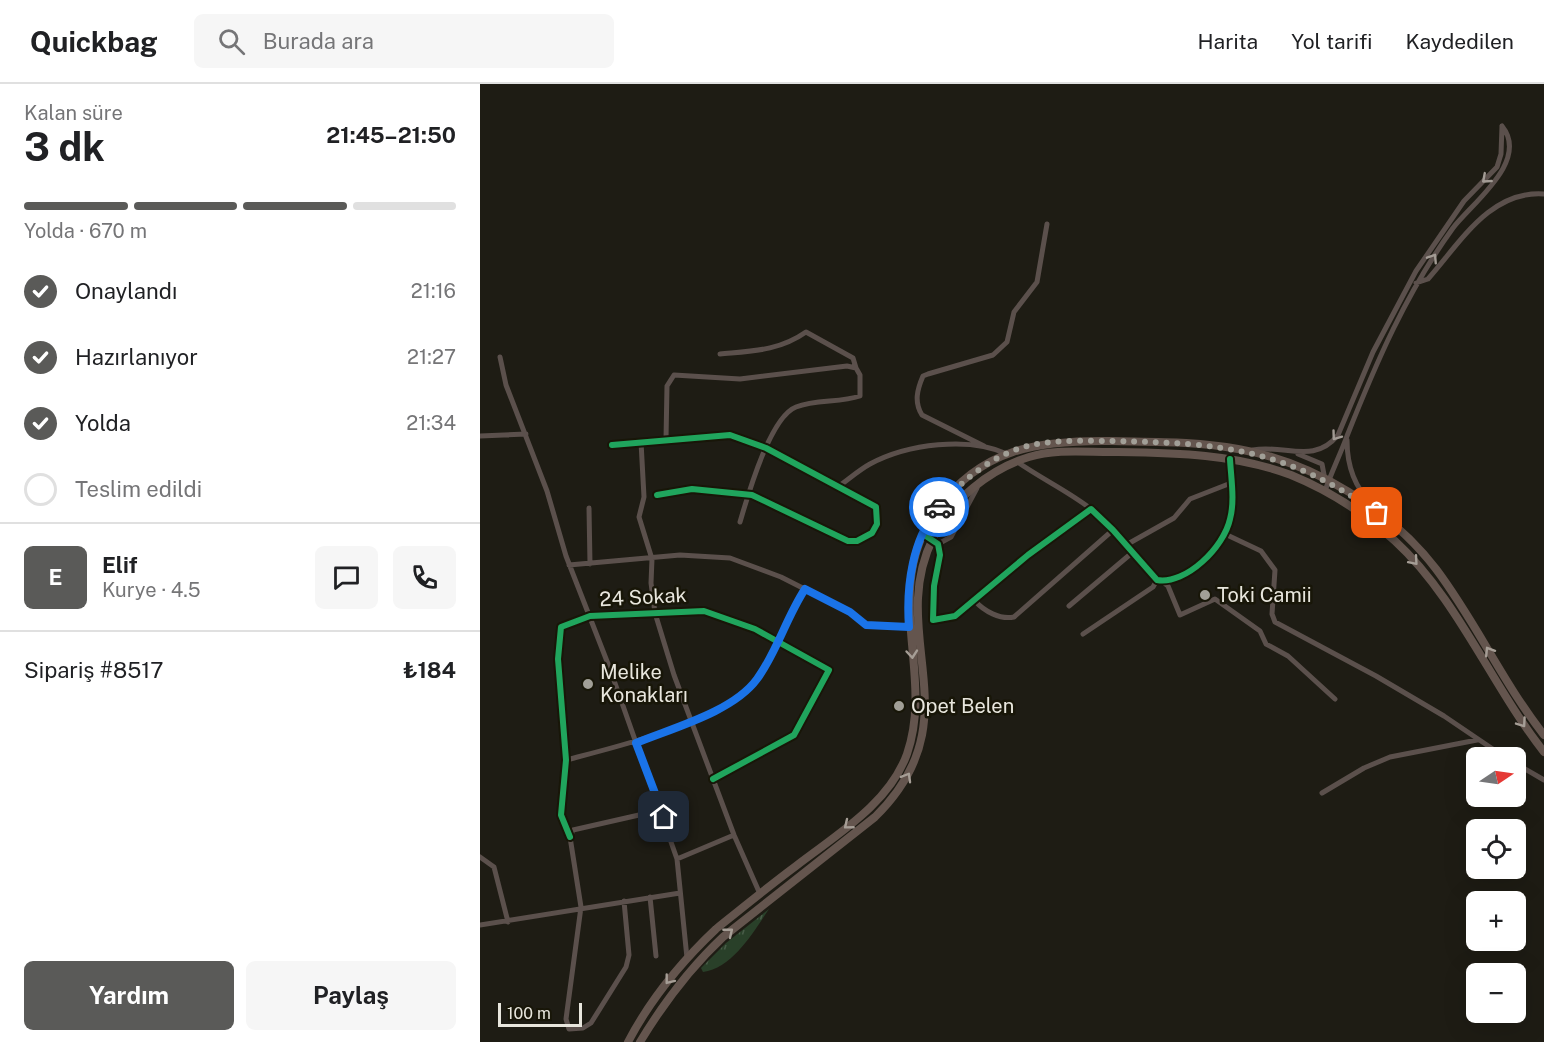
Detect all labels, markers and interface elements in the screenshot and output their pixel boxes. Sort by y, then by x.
search box [194,14,614,68]
text: Quickbag [30,25,158,58]
icon: search [215,25,248,58]
text: Burada ara [263,28,374,54]
text: Harita [1198,29,1258,54]
text: Yol tarifi [1291,29,1372,54]
text: Kaydedilen [1405,29,1514,54]
text: Kalan süre [24,101,123,125]
text: 21:45–21:50 [326,122,456,148]
text: 3 dk [24,124,105,170]
one-way arrow [1482,172,1493,183]
text: Yolda · 670 m [24,219,147,243]
one-way arrow [1426,254,1437,265]
icon: check [24,275,57,308]
text: Onaylandı [75,278,177,304]
text: 21:16 [411,279,456,303]
icon: check [24,341,57,374]
text: Hazırlanıyor [75,344,198,370]
text: 21:27 [407,345,456,369]
icon: check [24,407,57,440]
text: Yolda [75,410,131,436]
text: 21:34 [406,411,456,435]
one-way arrow [1332,430,1343,441]
text: Teslim edildi [75,476,202,502]
courier [909,477,969,537]
pin [1351,487,1402,538]
icon: car [923,491,956,524]
icon: bag [1360,496,1393,529]
button: chat [315,546,378,609]
button: phone [393,546,456,609]
text: Elif [102,552,138,578]
one-way arrow [1407,554,1418,565]
text: E [49,564,62,590]
text: Kurye · 4.5 [102,578,201,602]
street label: 24 Sokak [599,583,687,611]
place label: Toki Camii [1217,583,1312,607]
marker: Toki Camii [1198,588,1212,602]
one-way arrow [1484,647,1496,657]
one-way arrow [905,649,918,658]
text: Sipariş #8517 [24,657,163,683]
text: ₺184 [403,657,456,683]
place label: Melike Konakları [600,660,688,707]
marker: Melike Konakları [581,677,595,691]
place label: Opet Belen [911,694,1014,718]
marker: Opet Belen [892,699,906,713]
one-way arrow [1515,717,1526,728]
north arrow [1466,747,1526,807]
map controls [1466,747,1526,1023]
one-way arrow [899,773,911,783]
pin [638,791,689,842]
icon: home [647,800,680,833]
one-way arrow [844,818,855,829]
button: locate [1466,819,1526,879]
button: + [1466,891,1526,951]
one-way arrow [722,928,733,939]
button: Yardım [24,961,234,1030]
button: Paylaş [246,961,456,1030]
button: − [1466,963,1526,1023]
one-way arrow [666,973,677,984]
scale bar [498,1000,582,1028]
text: 100 m [507,1004,551,1023]

